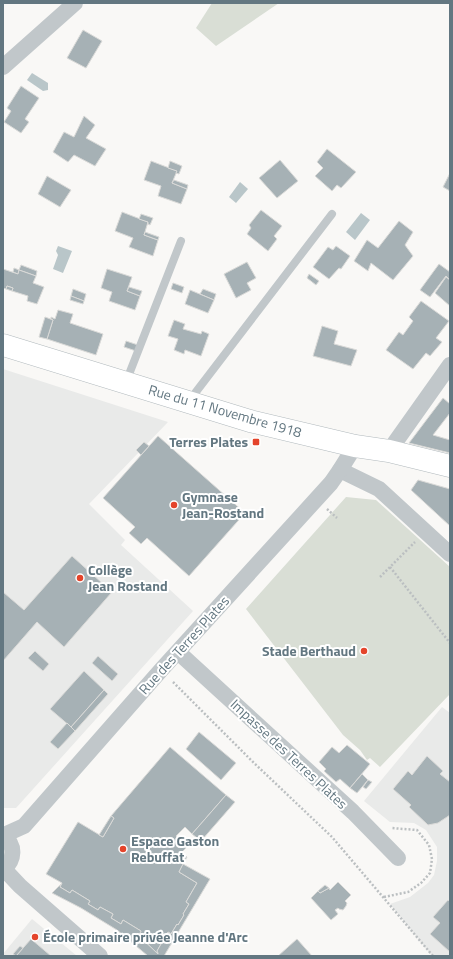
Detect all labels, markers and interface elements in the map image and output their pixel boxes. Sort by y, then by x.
street label: Rue du 11 Novembre 1918 [146,379,304,442]
place label: Terres Plates [169,431,248,452]
marker: Terres Plates [251,437,261,447]
place label: Gymnase Jean-Rostand [182,486,264,523]
marker: Gymnase Jean-Rostand [169,500,179,510]
place label: Collège Jean Rostand [88,559,168,596]
marker: Collège Jean Rostand [75,573,85,583]
street label: Rue des Terres Plates [133,591,234,699]
place label: Stade Berthaud [262,640,356,661]
marker: Stade Berthaud [359,646,369,656]
street label: Impasse des Terres Plates [226,694,353,814]
place label: Espace Gaston Rebuffat [131,830,219,867]
marker: Espace Gaston Rebuffat [118,844,128,854]
place label: École primaire privée Jeanne d'Arc [43,926,248,947]
marker: École primaire privée Jeanne d'Arc [30,932,40,942]

